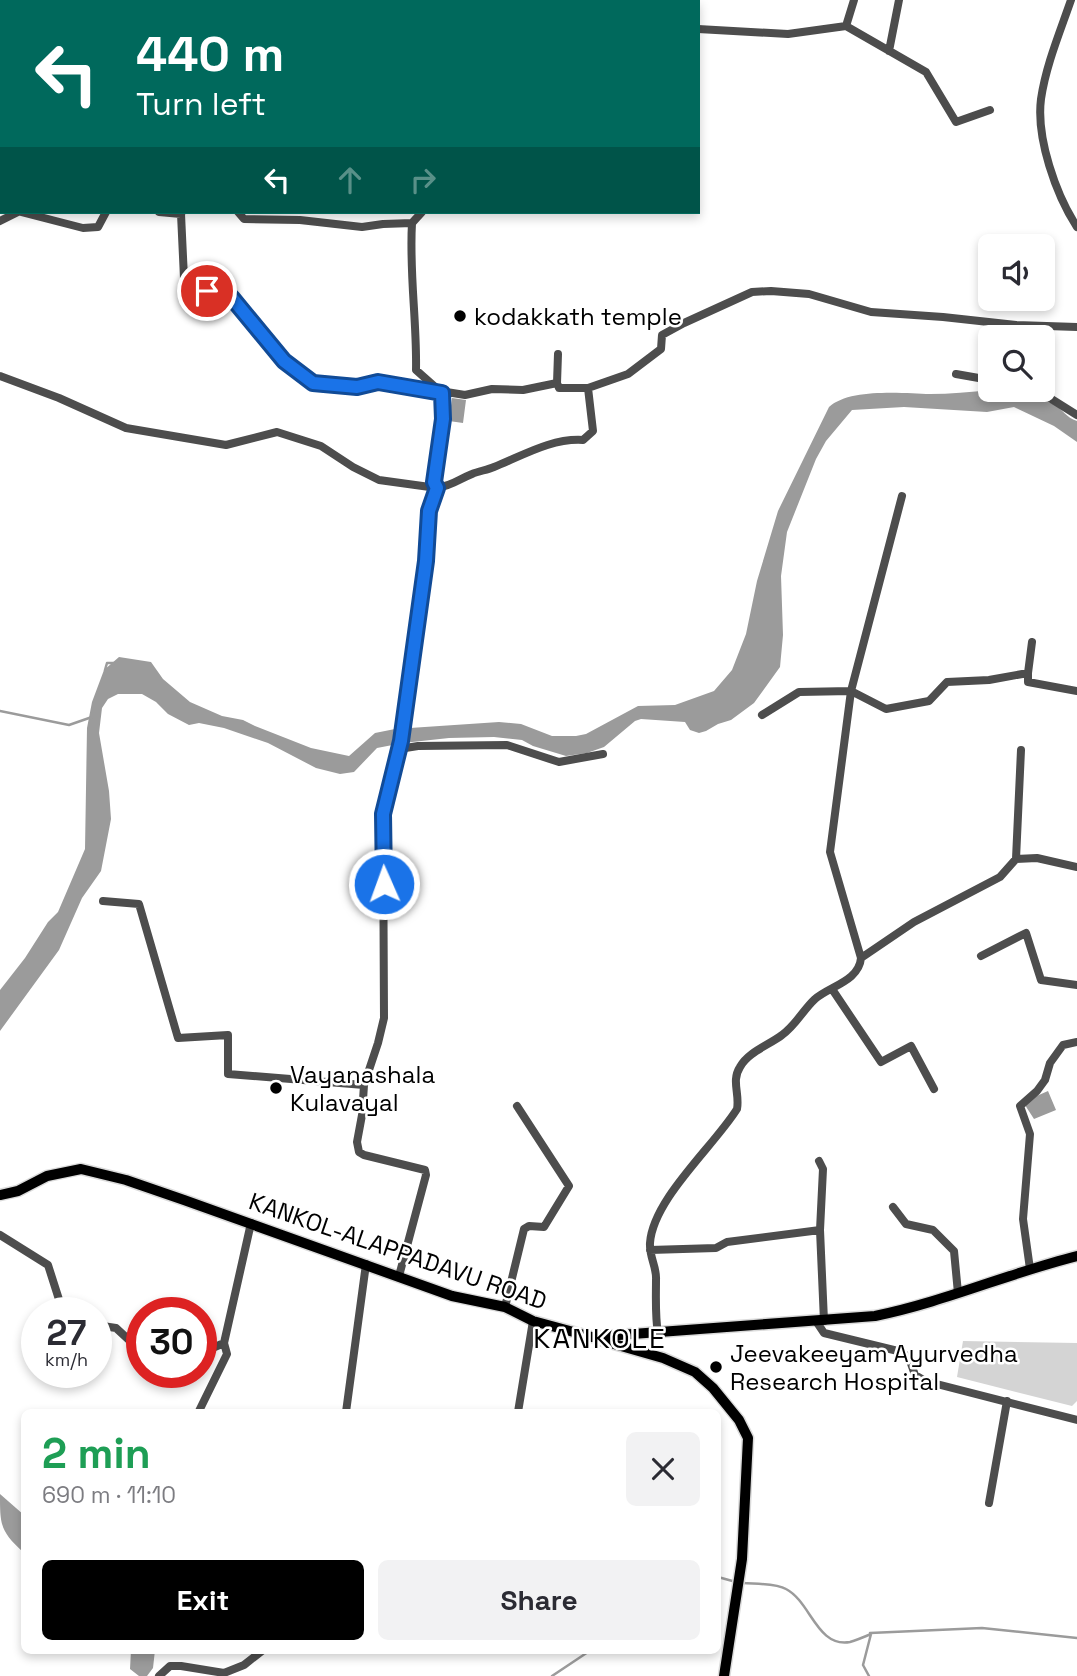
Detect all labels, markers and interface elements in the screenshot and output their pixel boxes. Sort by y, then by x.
text: 440 m [136,23,284,85]
icon: left [21,28,112,119]
text: Turn left [136,84,266,124]
icon: left [258,161,296,199]
icon: ahead [331,161,369,199]
icon: right [404,161,442,199]
map controls [978,234,1055,402]
button: sound [978,234,1055,311]
pin [177,261,237,321]
icon: arrive [188,272,226,310]
place label: kodakkath temple [474,301,682,332]
marker: kodakkath temple [452,308,468,324]
button: search [978,325,1055,402]
position arrow [347,847,421,921]
place label: Vayanashala Kulavayal [290,1059,435,1118]
marker: Vayanashala Kulavayal [268,1080,284,1096]
street label: KANKOL-ALAPPADAVU ROAD [245,1185,551,1317]
speed limit sign: 30 [126,1297,217,1388]
text: 27 [47,1311,86,1355]
district label: KANKOLE [533,1320,667,1356]
place label: Jeevakeeyam Ayurvedha Research Hospital [730,1338,1018,1397]
text: km/h [45,1348,88,1371]
marker: Jeevakeeyam Ayurvedha Research Hospital [708,1359,724,1375]
text: 2 min [42,1427,151,1480]
button: close [626,1432,700,1506]
text: 690 m · 11:10 [42,1480,176,1510]
button: Exit [42,1560,364,1640]
button: Share [378,1560,700,1640]

